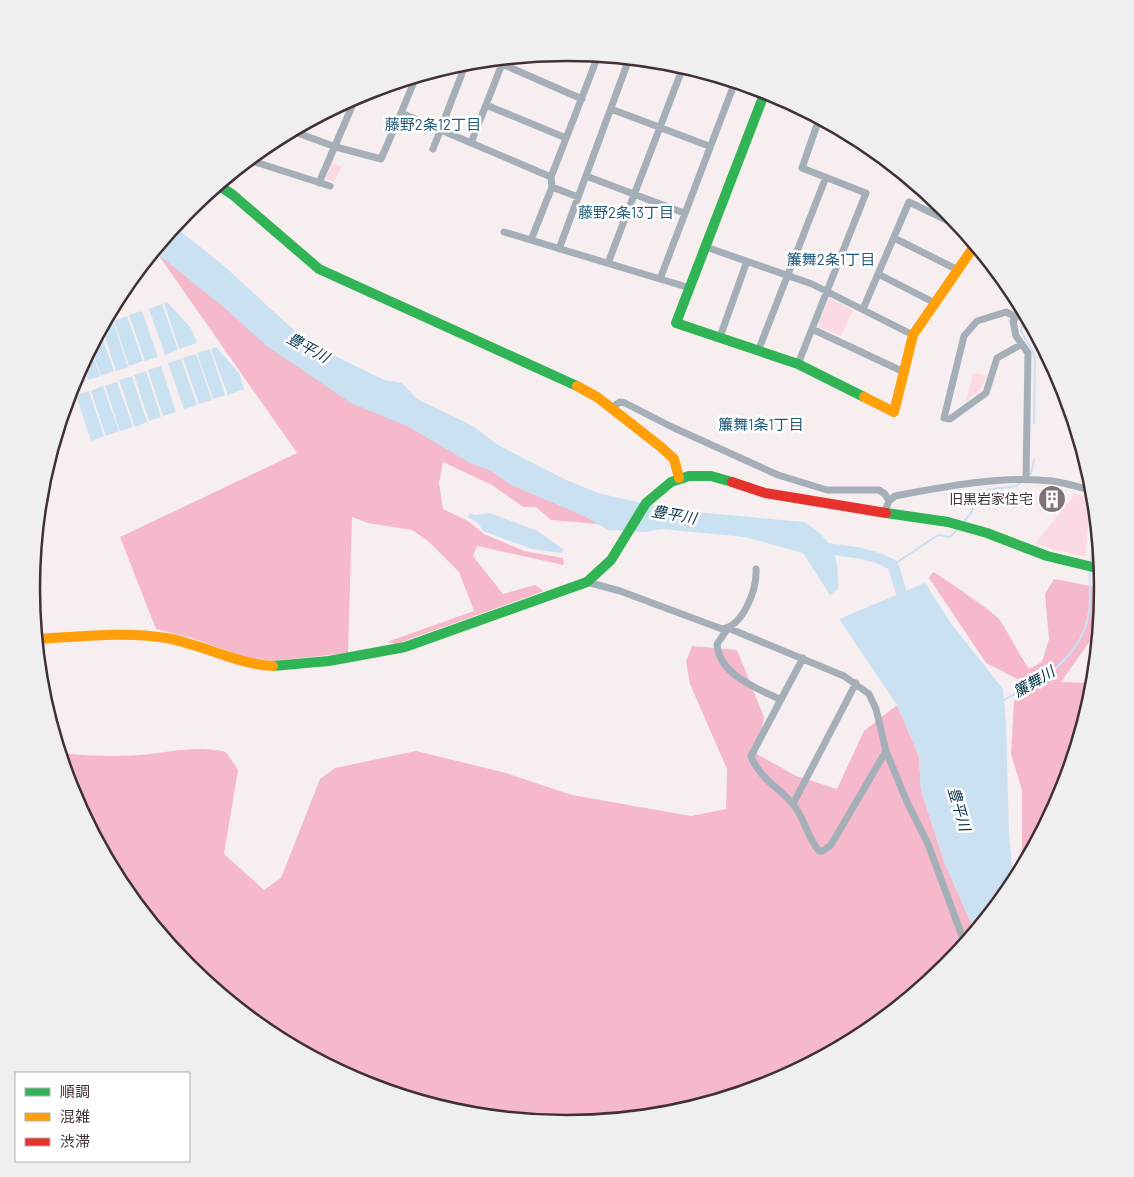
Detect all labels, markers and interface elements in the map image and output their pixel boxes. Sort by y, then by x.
district label: 藤野2条12丁目 [385,115,481,133]
district label: 藤野2条13丁目 [578,203,674,221]
district label: 簾舞2条1丁目 [787,250,875,268]
water label: 豊平川 [284,328,334,367]
district label: 簾舞1条1丁目 [718,415,804,433]
building icon: 旧黒岩家住宅 [1037,484,1067,514]
place label: 旧黒岩家住宅 [949,490,1033,507]
water label: 豊平川 [650,501,700,527]
water label: 簾舞川 [1010,661,1059,700]
water label: 豊平川 [945,785,975,835]
legend [15,1072,190,1162]
text: 順調 [60,1082,90,1100]
text: 混雑 [60,1107,90,1125]
text: 渋滞 [60,1132,90,1150]

